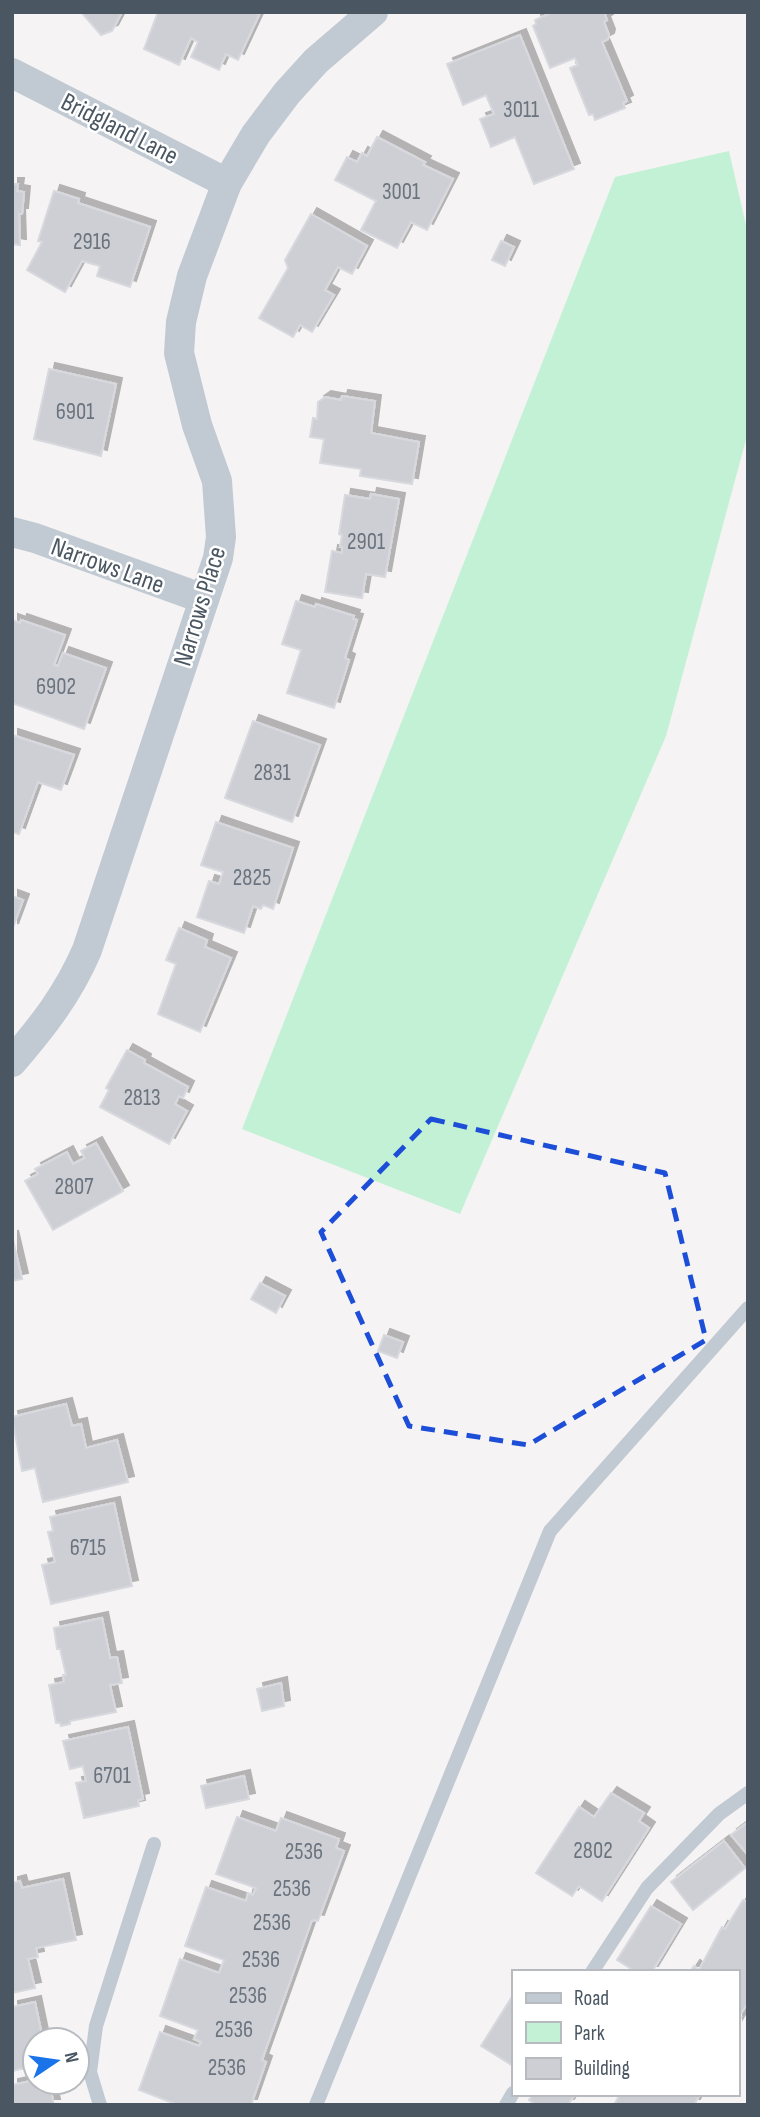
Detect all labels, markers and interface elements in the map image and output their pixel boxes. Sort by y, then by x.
street label: Bridgland Lane [56,87,183,172]
house number: 3011 [503,96,539,124]
house number: 3001 [382,178,420,206]
house number: 2916 [73,228,111,256]
house number: 6901 [56,398,94,426]
house number: 2901 [347,528,385,556]
street label: Narrows Lane [47,532,168,601]
street label: Narrows Place [168,543,233,670]
house number: 6902 [36,673,76,701]
house number: 2831 [253,759,291,787]
house number: 2825 [233,864,271,892]
house number: 2813 [123,1084,161,1112]
house number: 2807 [55,1173,93,1201]
house number: 6715 [70,1534,106,1562]
house number: 6701 [93,1762,131,1790]
house number: 2802 [573,1837,613,1865]
house number: 2536 [285,1838,323,1866]
house number: 2536 [273,1875,311,1903]
house number: 2536 [253,1909,291,1937]
house number: 2536 [242,1946,280,1974]
legend [512,1970,739,2096]
house number: 2536 [229,1982,267,2010]
text: Road [574,1986,609,2011]
house number: 2536 [215,2016,253,2044]
text: Park [574,2021,605,2046]
north arrow [21,2026,91,2096]
text: N [59,2050,83,2065]
house number: 2536 [208,2054,246,2082]
text: Building [574,2056,630,2081]

